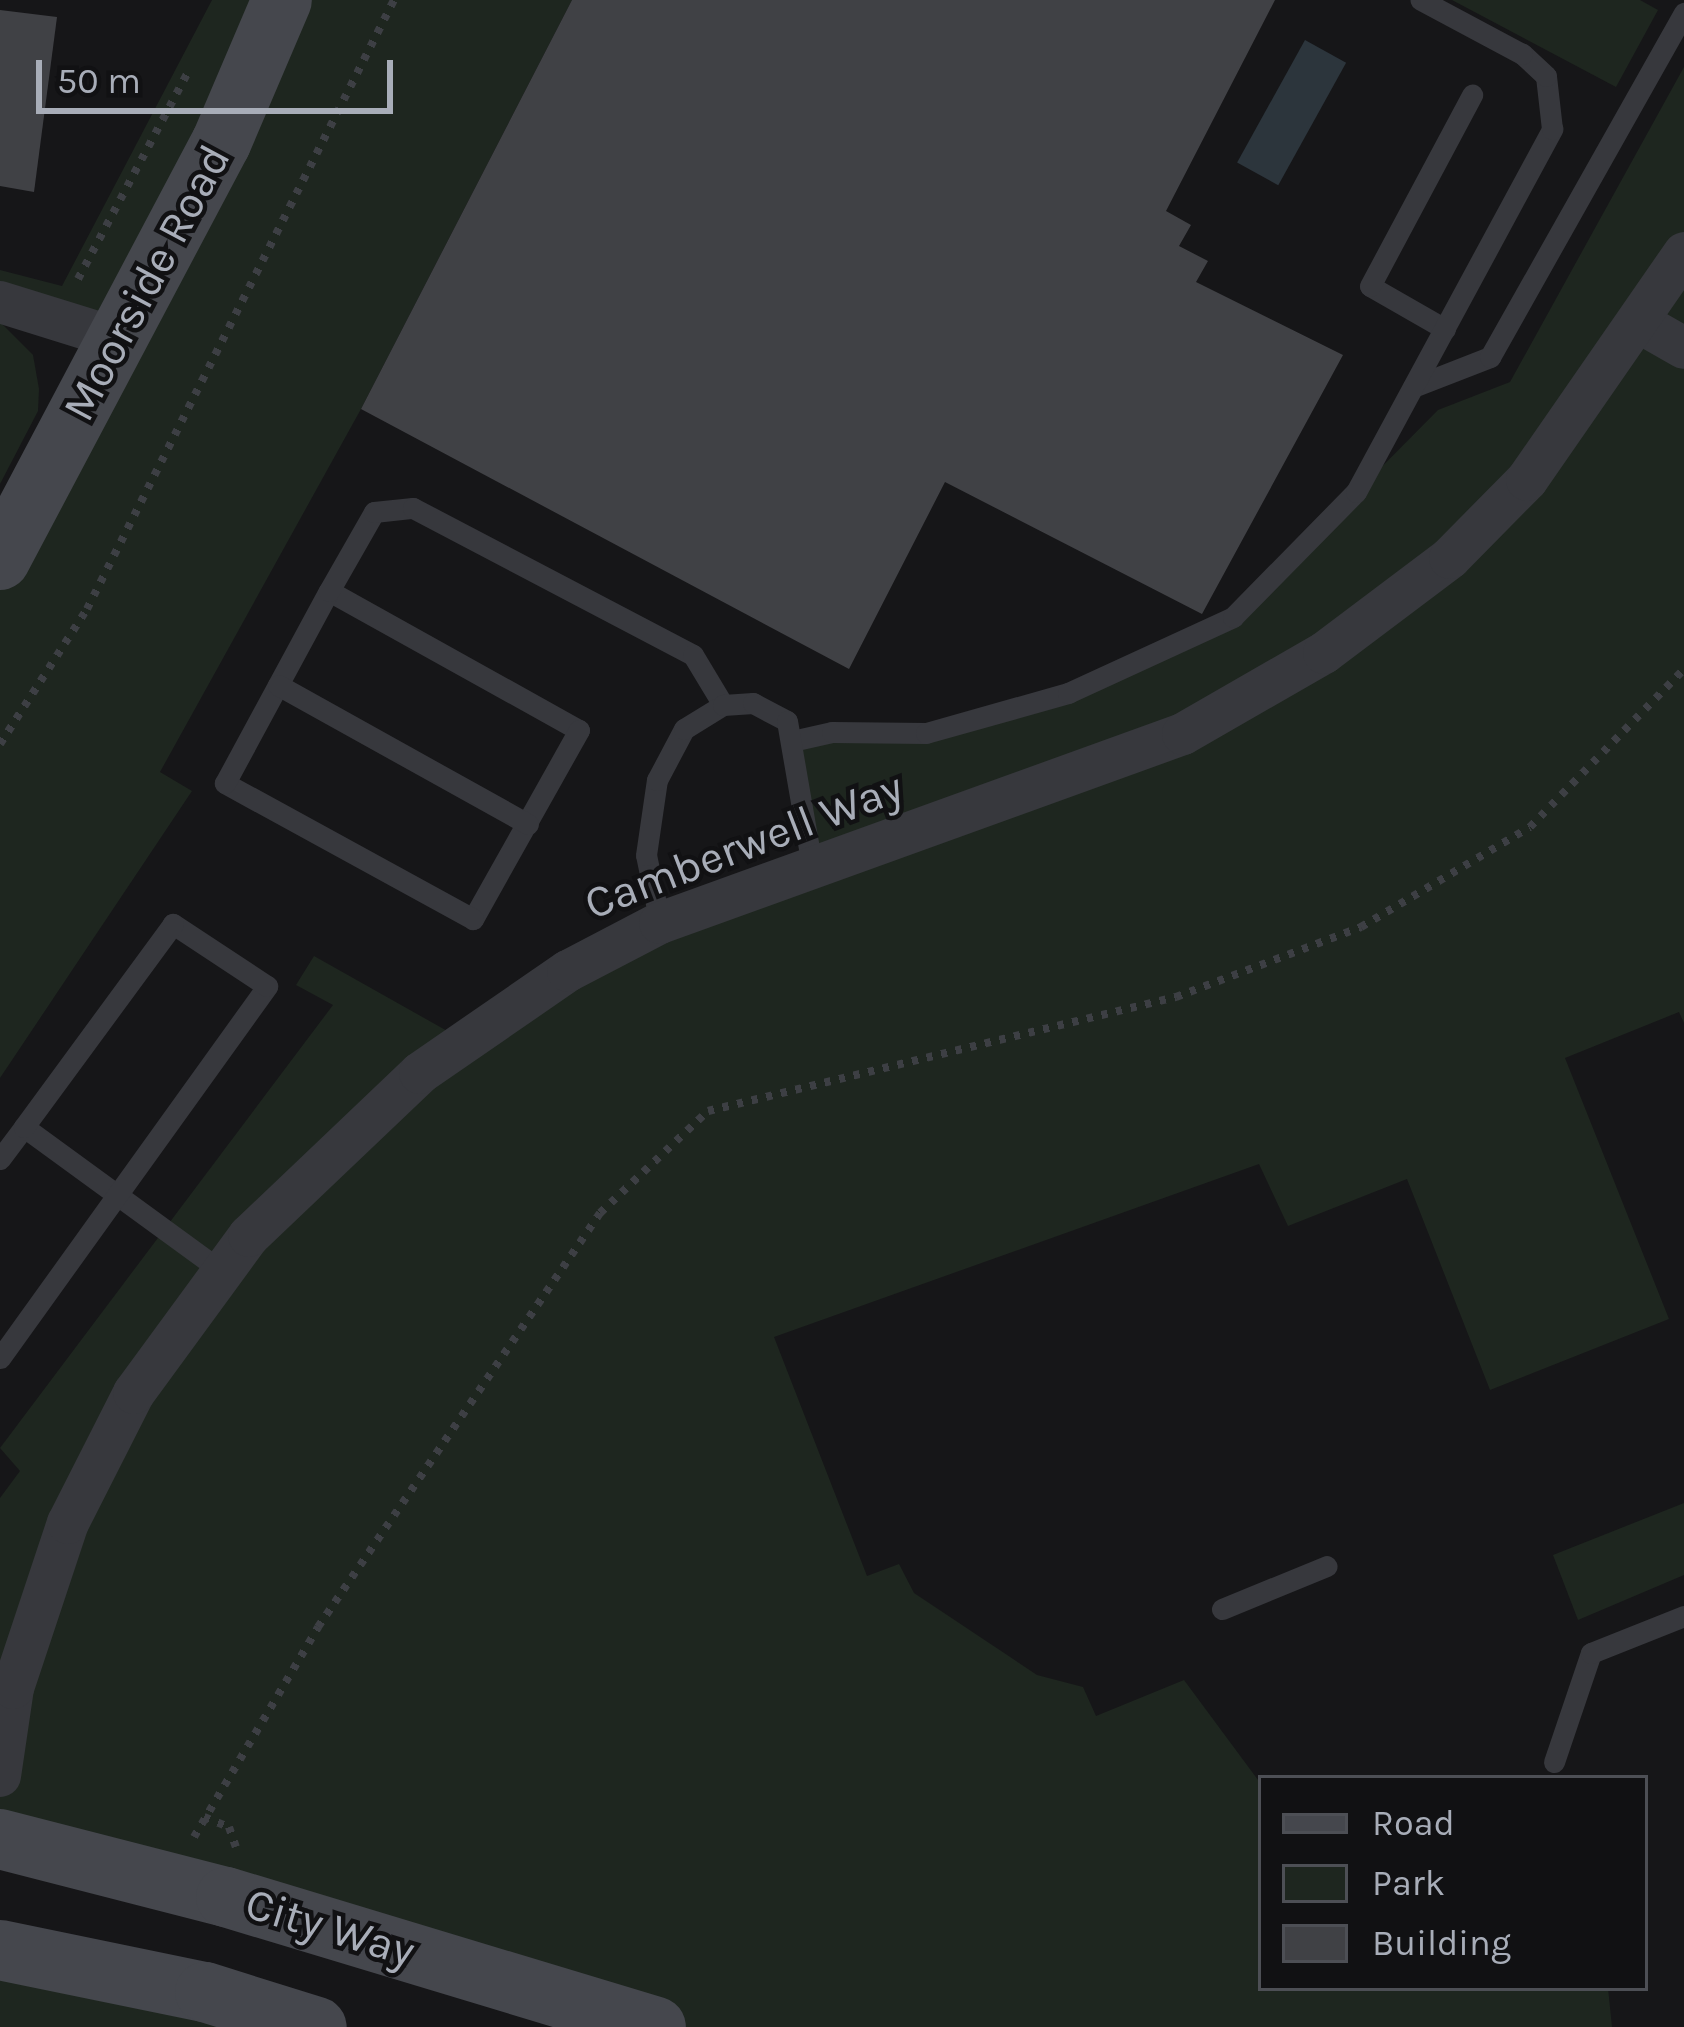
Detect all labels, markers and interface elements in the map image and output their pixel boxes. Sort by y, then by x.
scale bar [42,36,399,110]
text: 50 m [57,60,141,102]
street label: Moorside Road [52,136,242,430]
street label: Camberwell Way [577,760,911,932]
legend [1258,1775,1648,1991]
text: Road [1372,1802,1455,1844]
text: Park [1372,1862,1445,1904]
street label: City Way [239,1877,421,1979]
text: Building [1372,1922,1511,1964]

